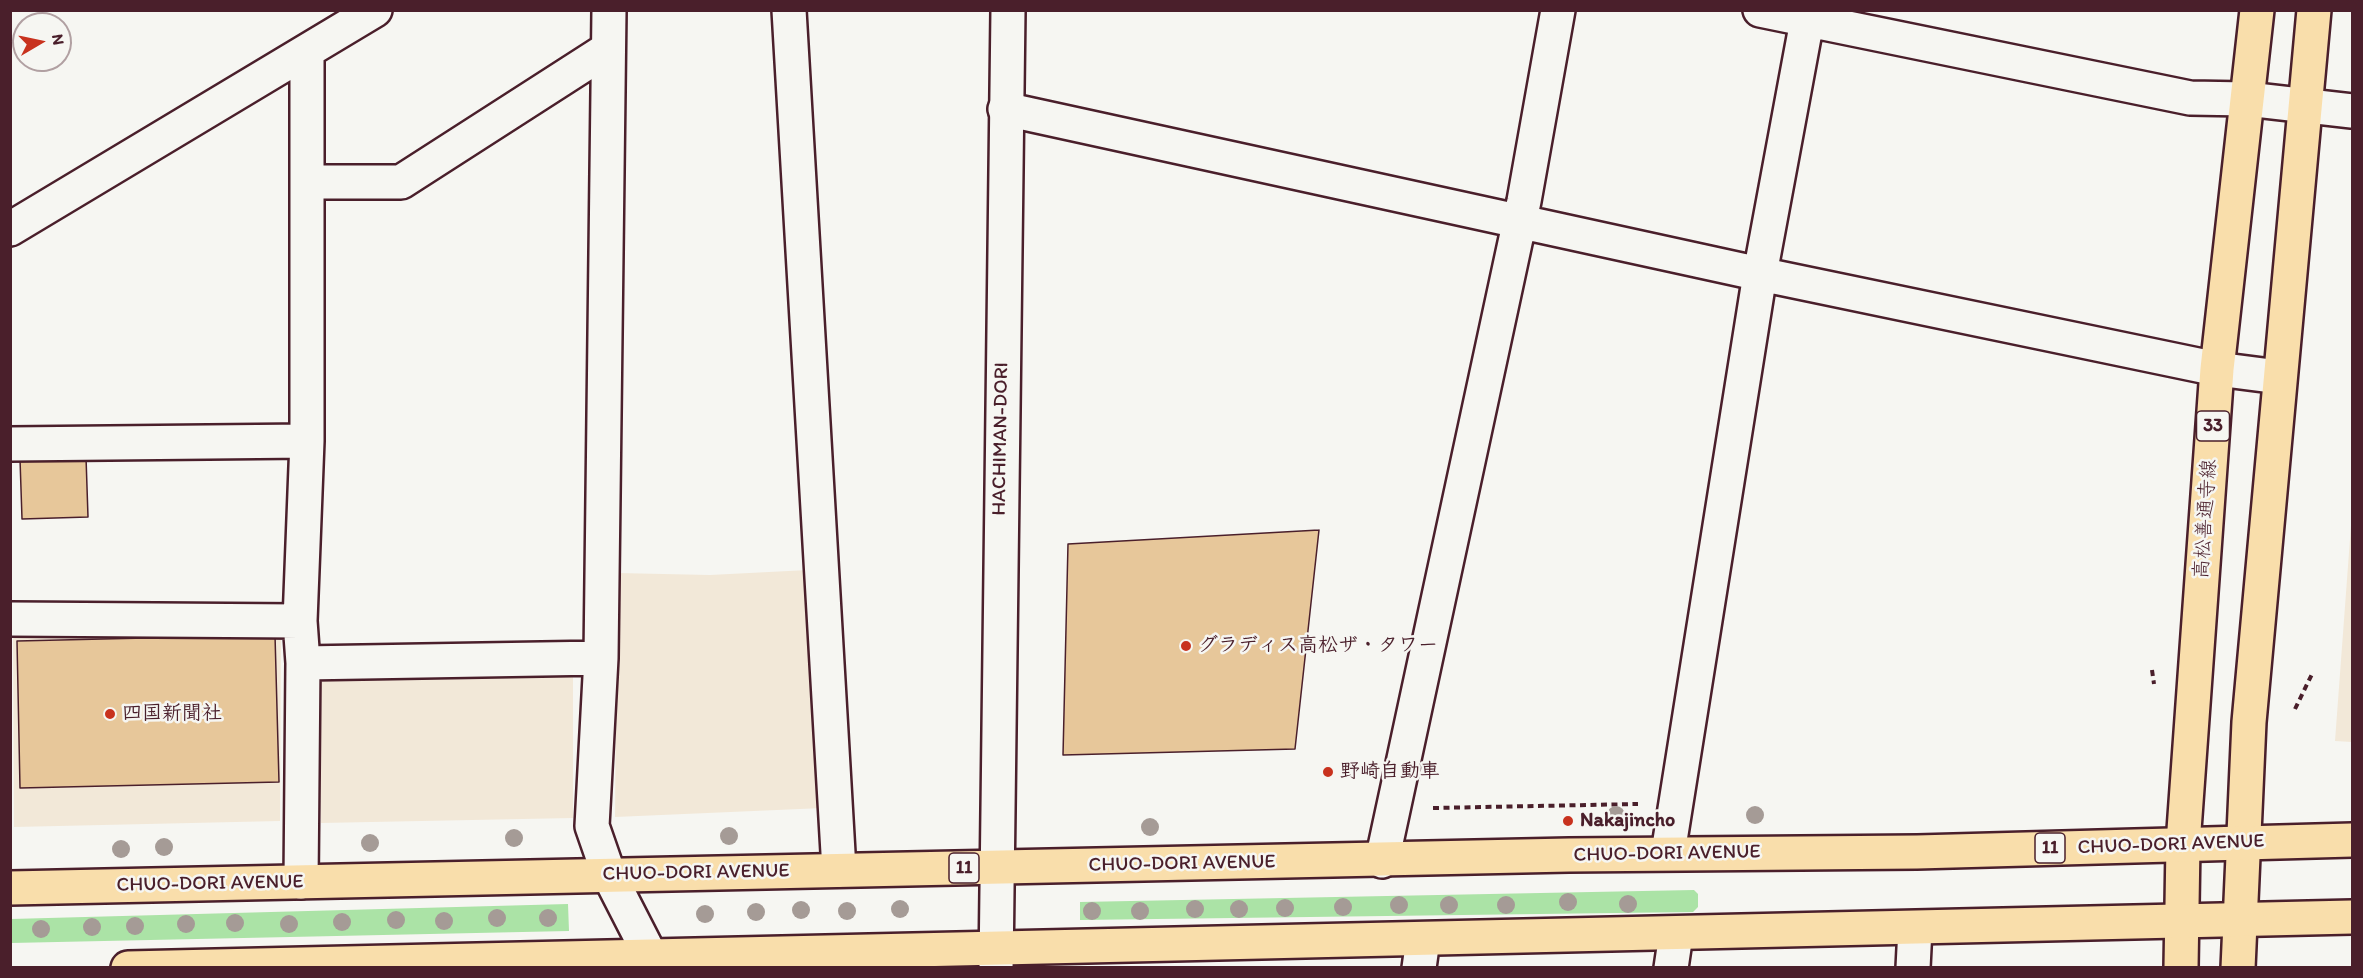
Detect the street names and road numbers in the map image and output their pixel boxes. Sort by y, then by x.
street label: HACHIMAN-DORI [988,362,1014,516]
road number: 33 [2196,411,2230,441]
street label: 高松善通寺線 [2190,458,2222,580]
street label: CHUO-DORI AVENUE [2077,830,2265,860]
road number: 11 [2035,833,2065,863]
street label: CHUO-DORI AVENUE [1573,840,1761,868]
street label: CHUO-DORI AVENUE [1088,850,1276,878]
road number: 11 [949,853,979,883]
street label: CHUO-DORI AVENUE [602,859,790,887]
street label: CHUO-DORI AVENUE [116,870,304,898]

